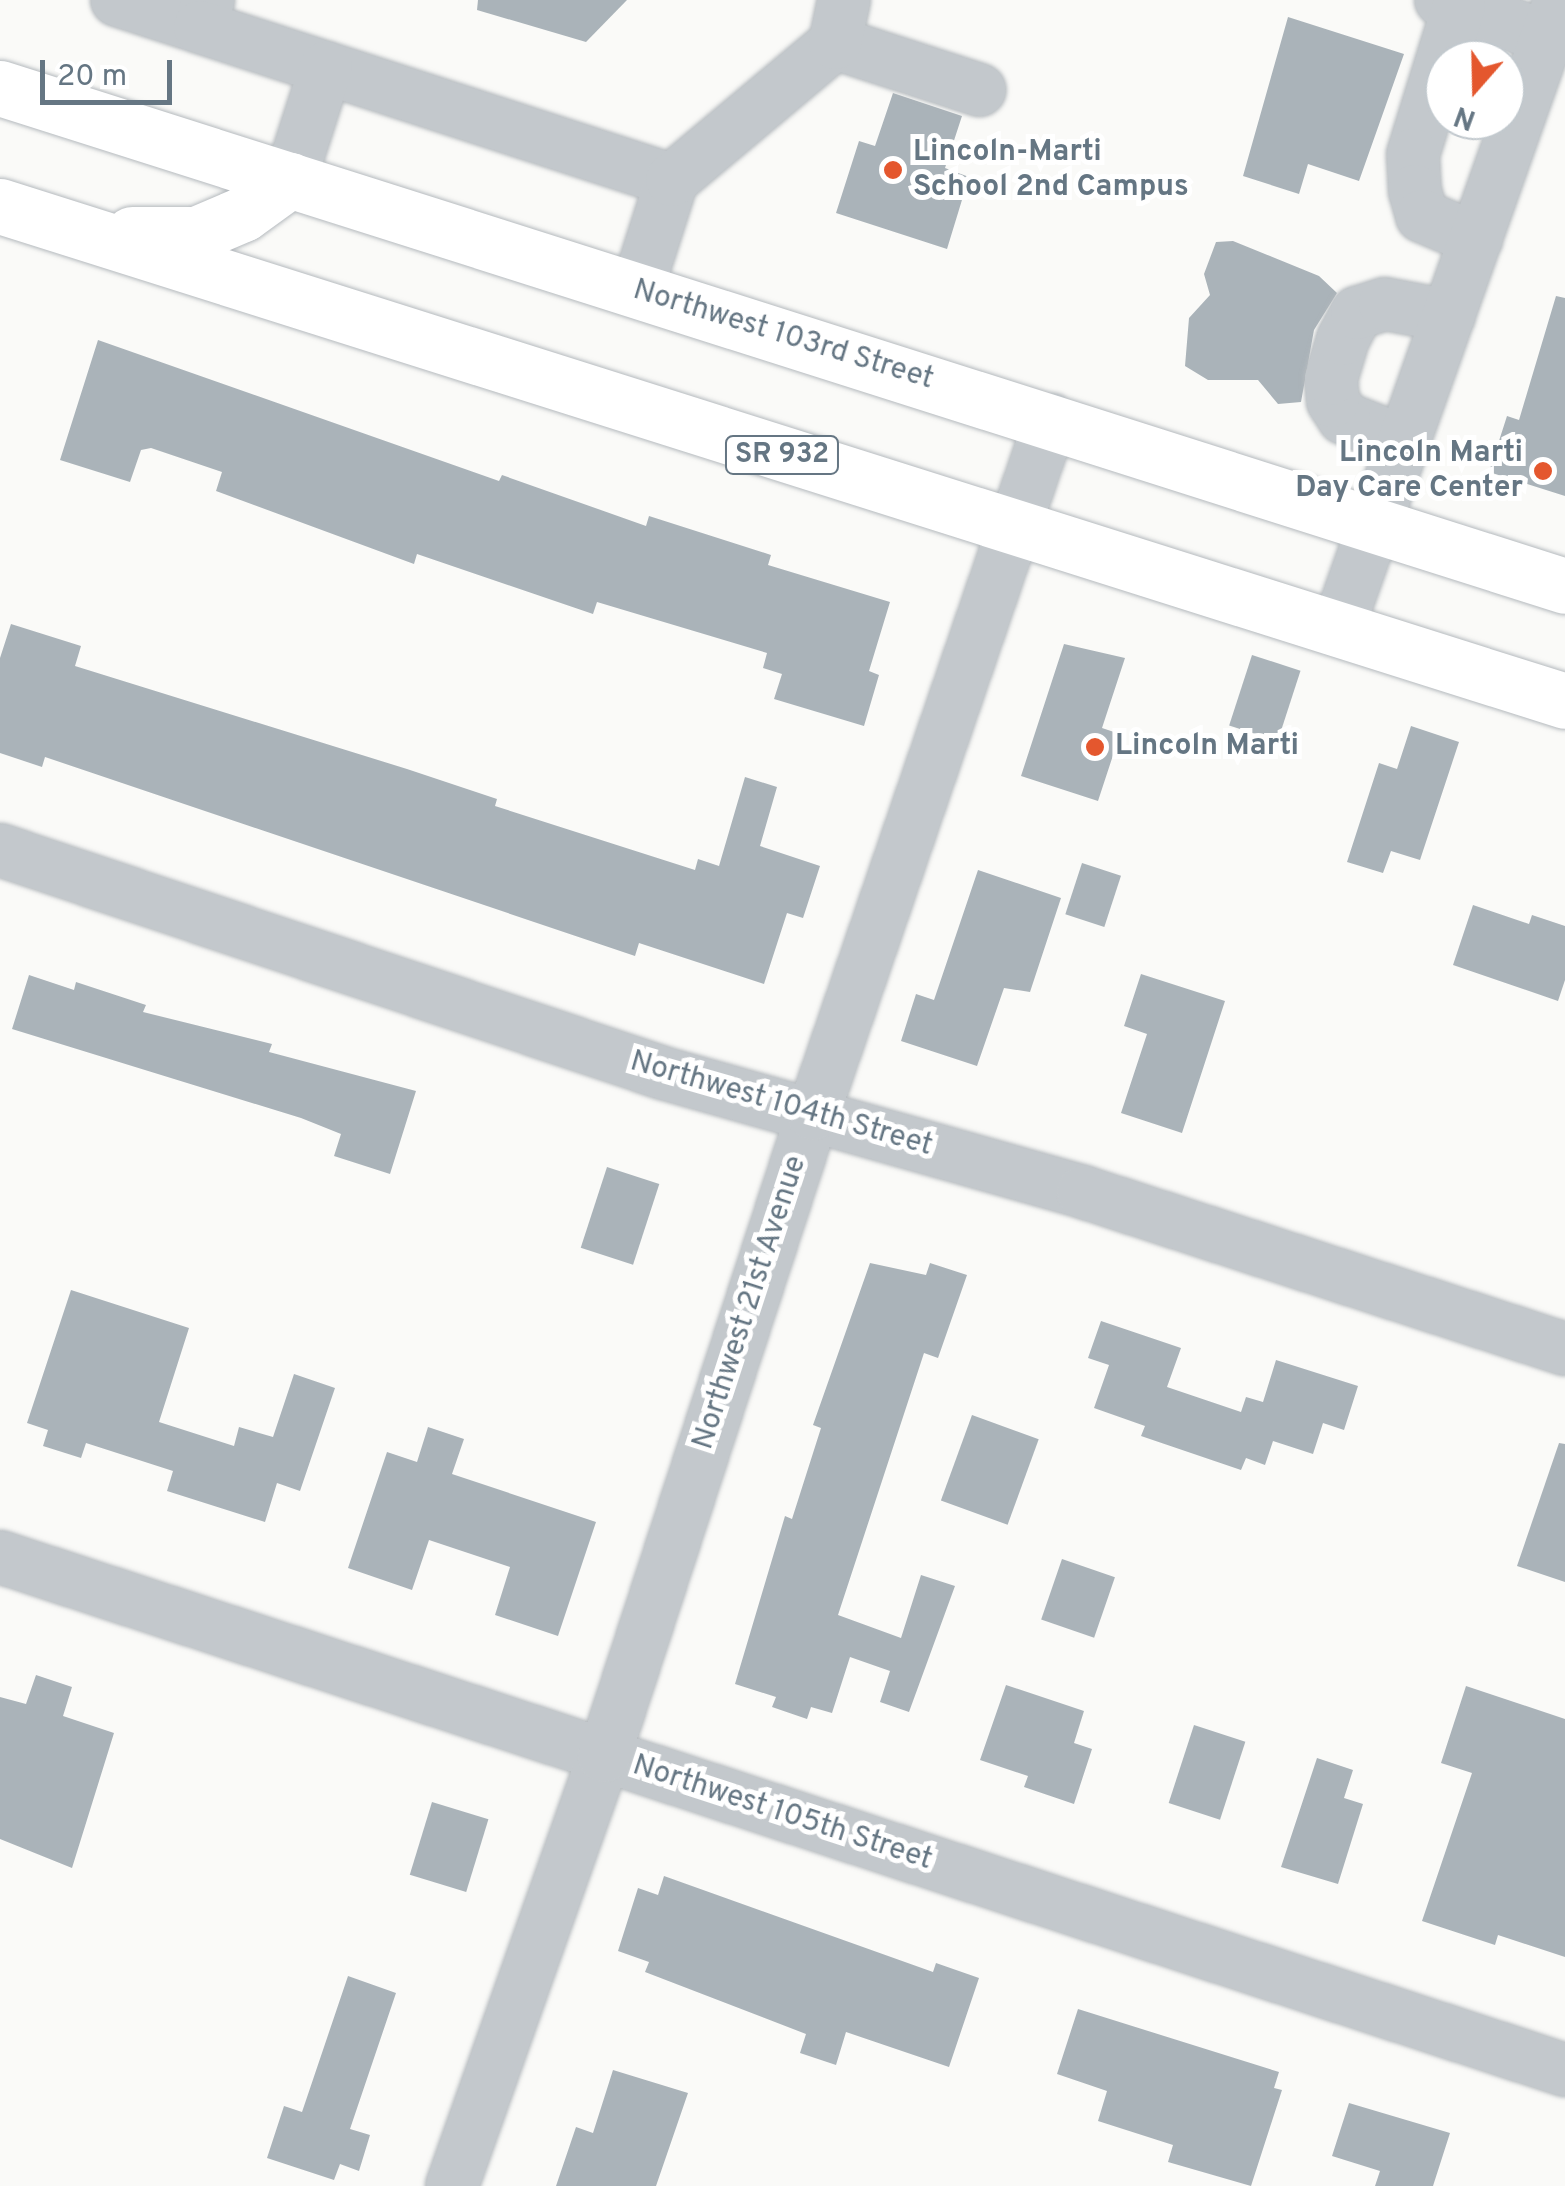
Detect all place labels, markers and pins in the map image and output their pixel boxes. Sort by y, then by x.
place label: Lincoln-Marti School 2nd Campus [913,135,1189,206]
marker: Lincoln-Marti School 2nd Campus [882,159,904,181]
place label: Lincoln Marti Day Care Center [1295,436,1523,506]
marker: Lincoln Marti Day Care Center [1532,460,1554,482]
place label: Lincoln Marti [1115,729,1299,765]
marker: Lincoln Marti [1084,736,1106,758]

